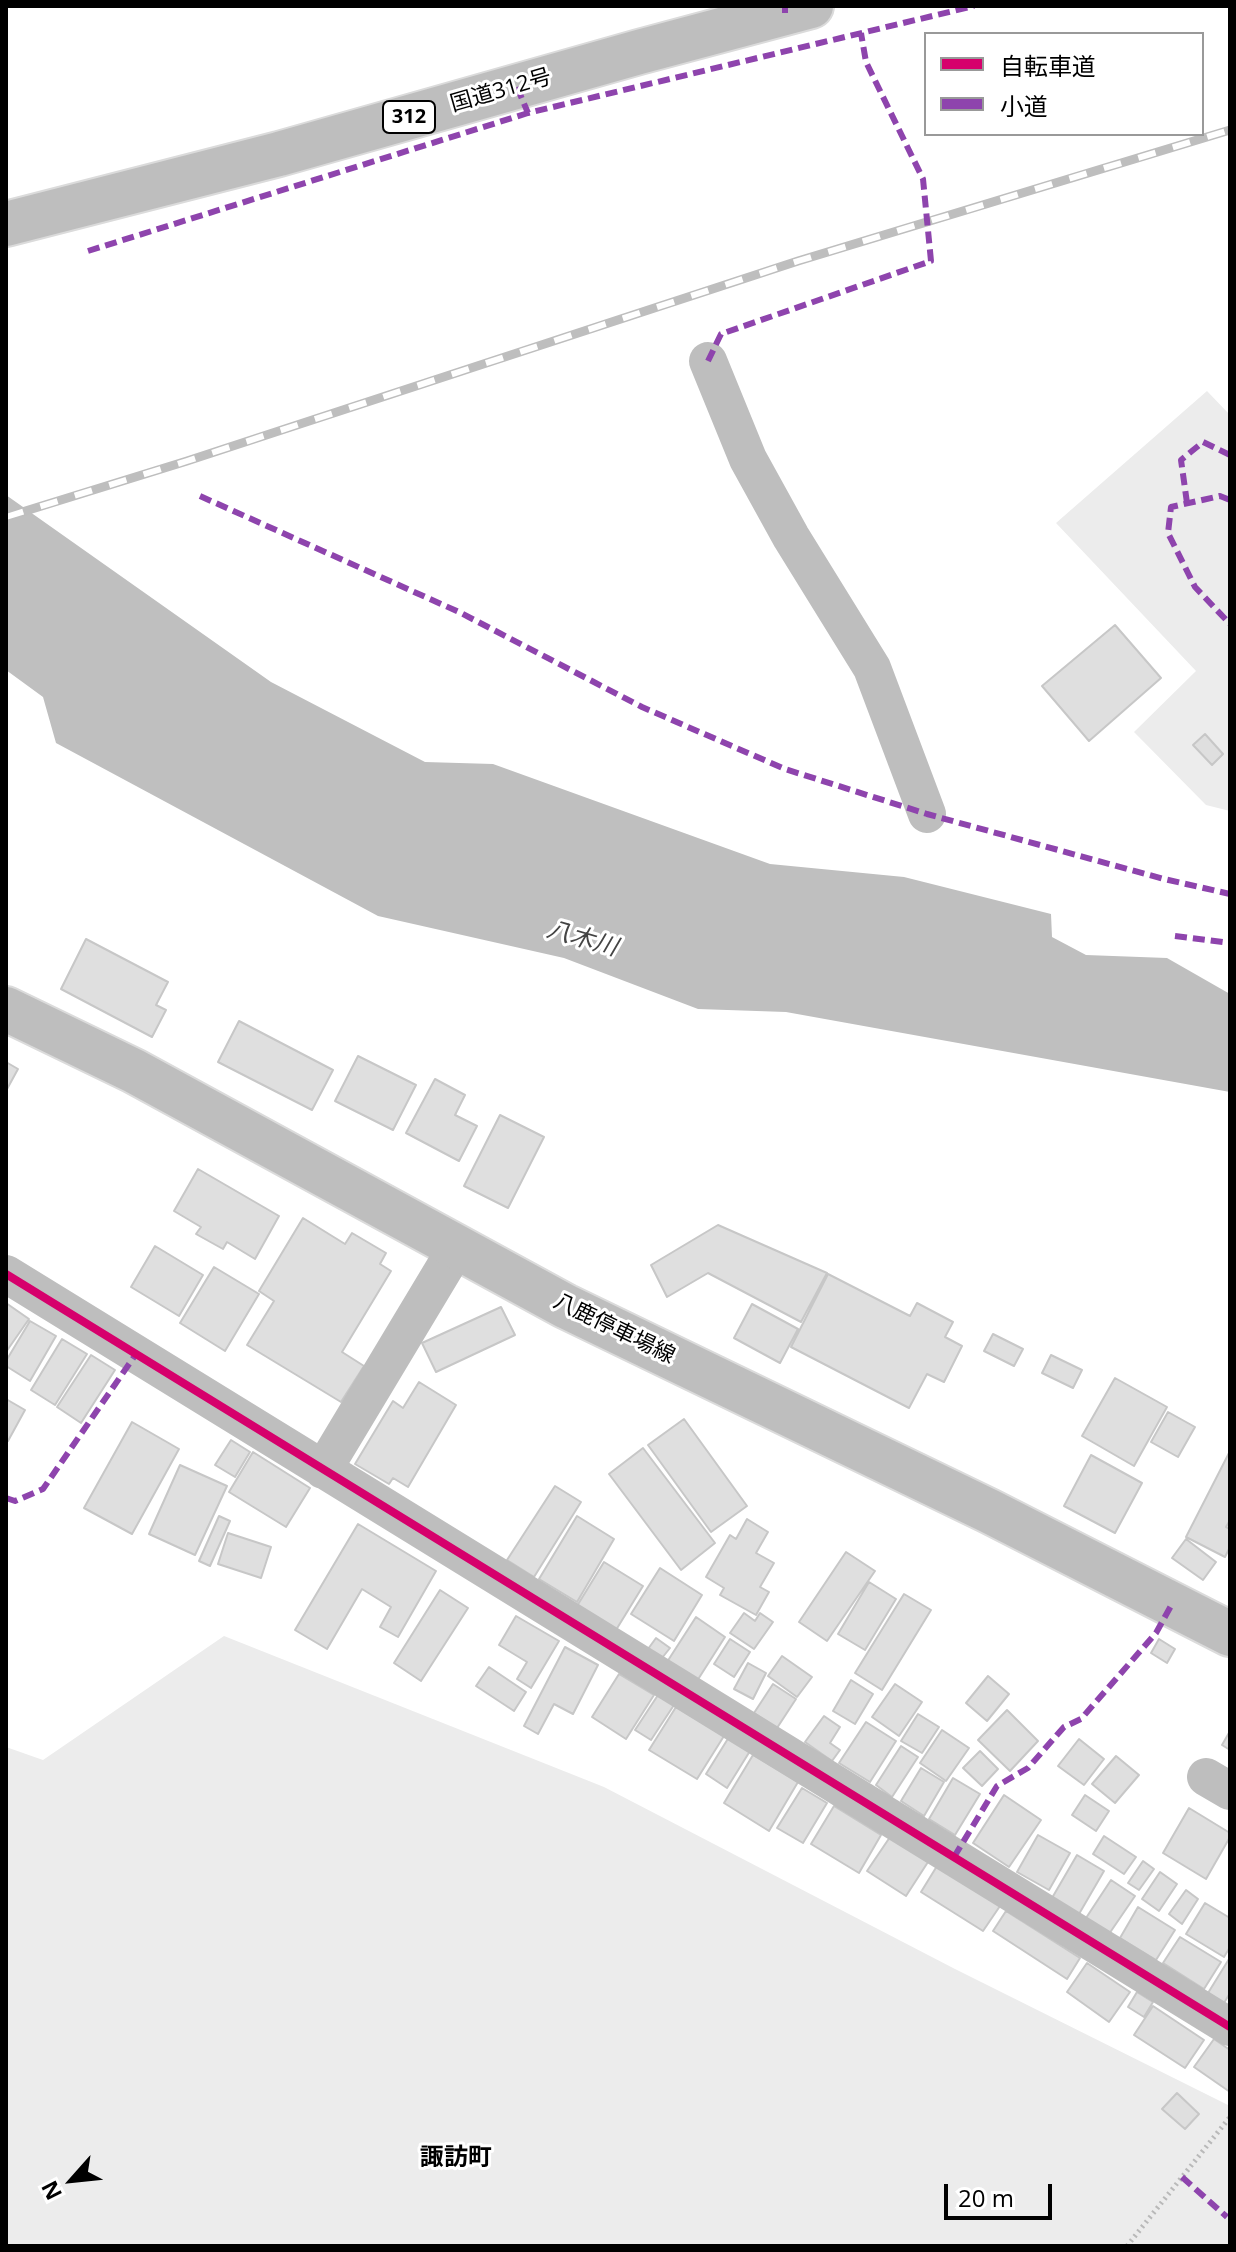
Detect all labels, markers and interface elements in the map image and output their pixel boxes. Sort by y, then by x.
legend [924,32,1204,136]
text: 自転車道 [1000,49,1096,82]
street label: 国道312号 [448,64,554,118]
text: 小道 [1000,89,1048,122]
road number: 312 [383,101,435,133]
water label: 八木川 [543,915,621,963]
street label: 八鹿停車場線 [549,1288,679,1370]
north arrow [32,2140,112,2220]
district label: 諏訪町 [420,2144,492,2172]
scale bar [948,2168,1056,2218]
text: N [33,2176,68,2206]
text: 20 m [958,2181,1014,2214]

